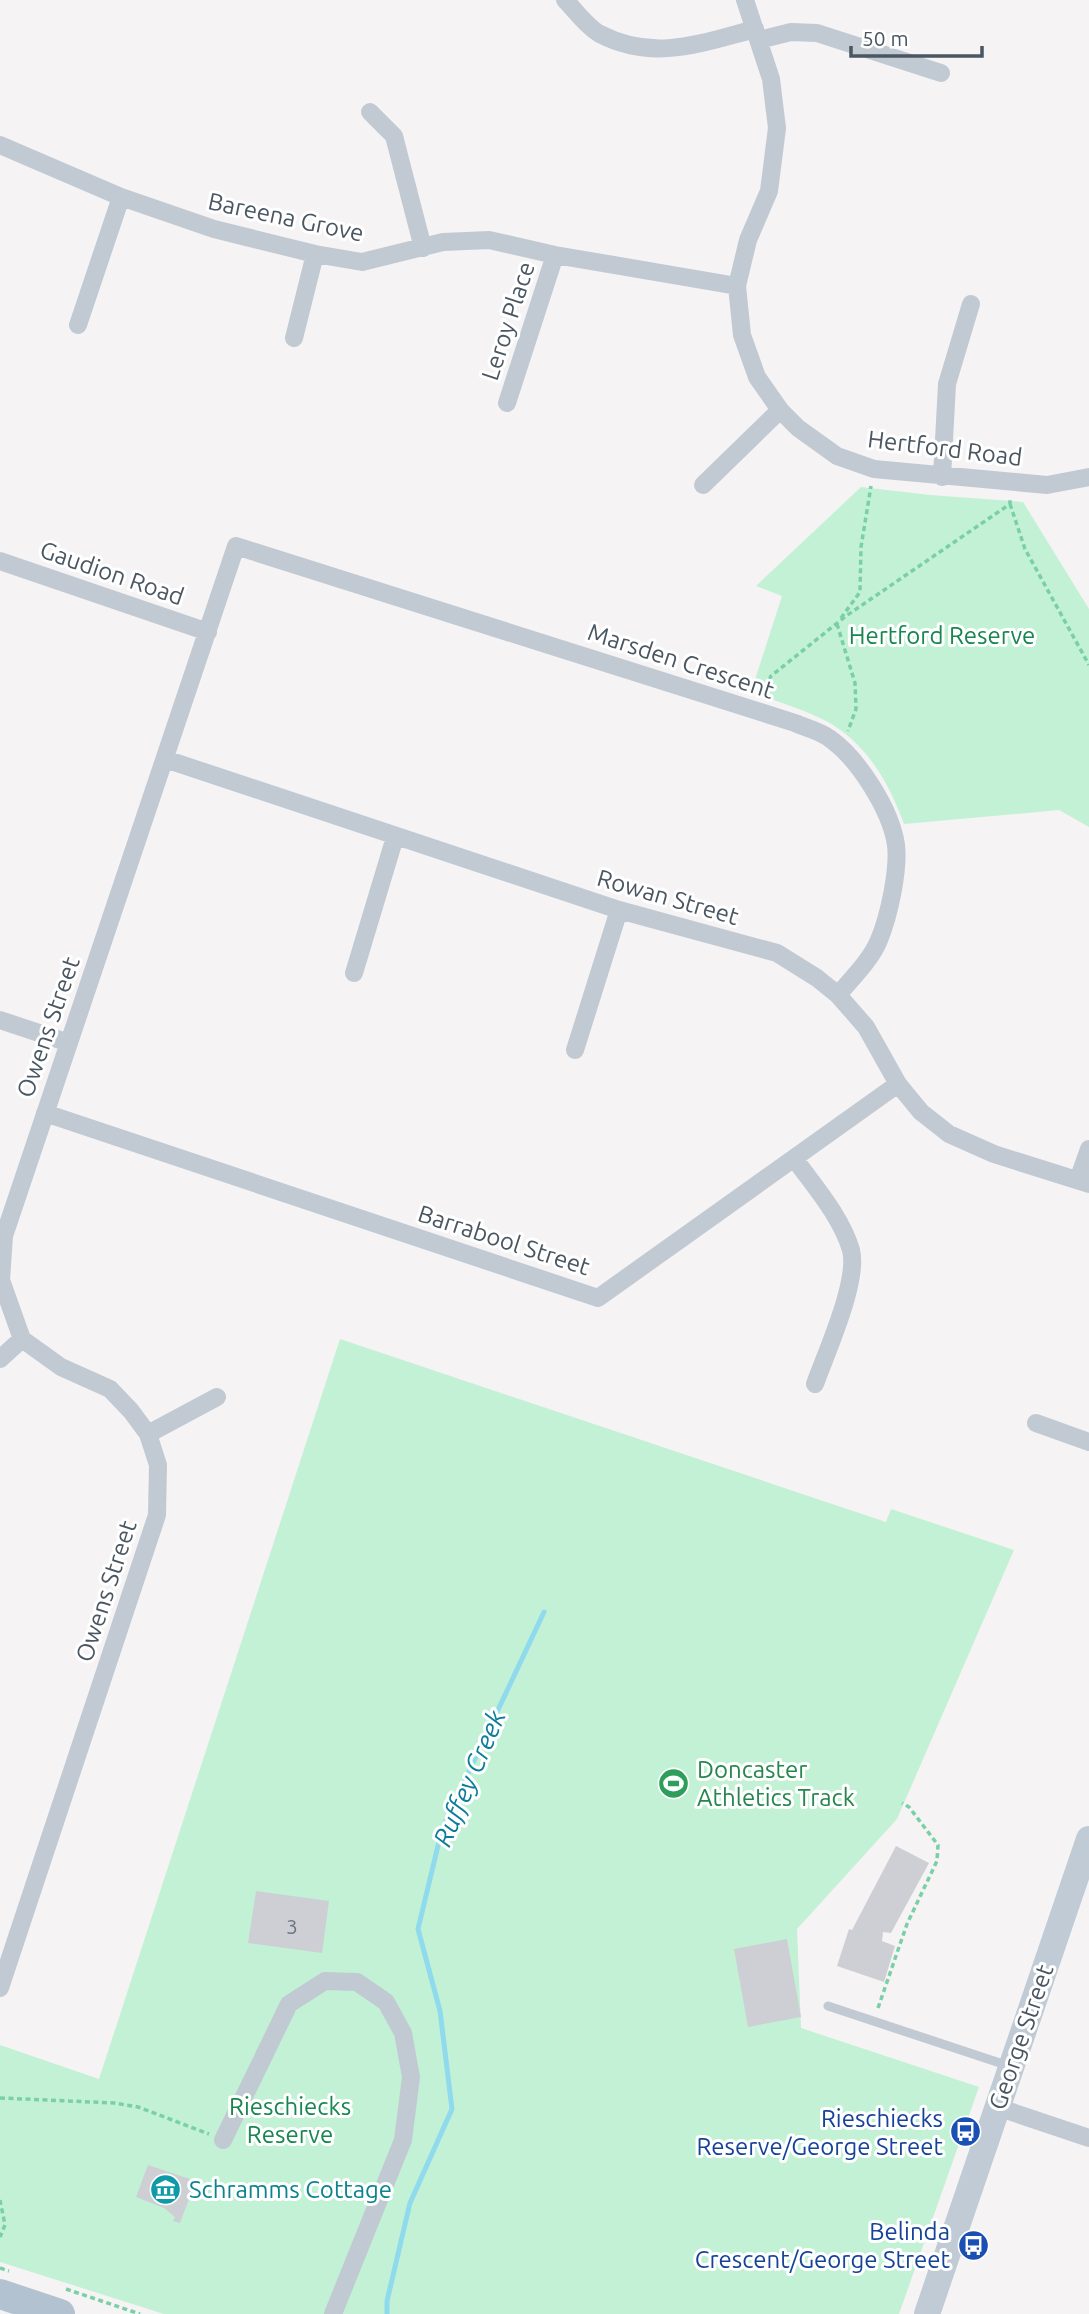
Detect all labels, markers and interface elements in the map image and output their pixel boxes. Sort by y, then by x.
scale bar [851,14,982,58]
text: 50 m [862,26,909,50]
street label: Bareena Grove [206,187,366,247]
street label: Leroy Place [476,258,540,384]
street label: Hertford Road [866,425,1024,471]
street label: Gaudion Road [37,536,187,610]
street label: Marsden Crescent [585,618,778,704]
park label: Hertford Reserve [849,622,1035,649]
street label: Rowan Street [594,864,742,930]
street label: Owens Street [11,953,85,1101]
street label: Barrabool Street [415,1200,594,1281]
street label: Owens Street [70,1516,142,1665]
water label: Ruffey Creek [427,1705,511,1851]
place label: Doncaster Athletics Track [697,1756,855,1811]
sports icon: Doncaster Athletics Track [657,1766,691,1800]
house number: 3 [286,1914,298,1938]
street label: George Street [984,1960,1059,2113]
park label: Rieschiecks Reserve [229,2093,351,2148]
place label: Rieschiecks Reserve/George Street [696,2105,944,2160]
bus stop icon: Rieschiecks Reserve/George Street [949,2115,983,2149]
museum icon: Schramms Cottage [149,2172,183,2206]
place label: Schramms Cottage [189,2176,392,2203]
place label: Belinda Crescent/George Street [695,2218,951,2273]
bus stop icon: Belinda Crescent/George Street [956,2228,990,2262]

